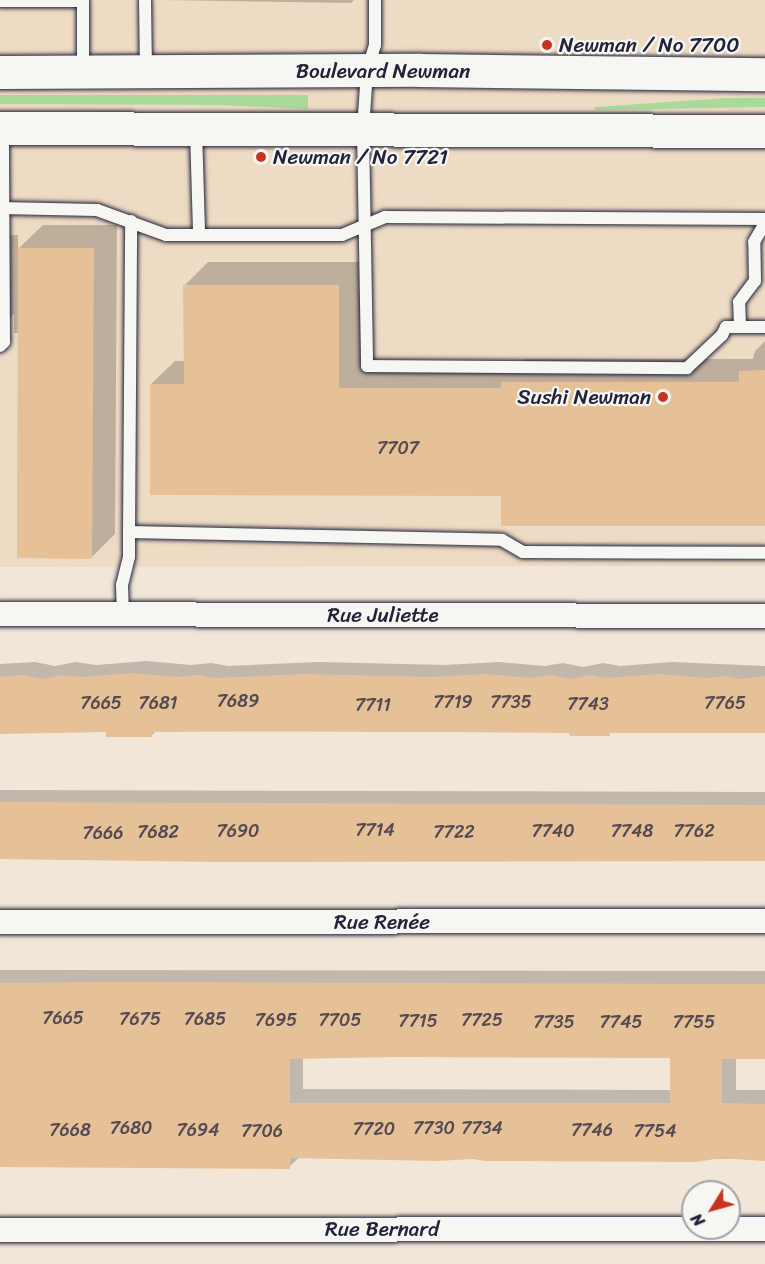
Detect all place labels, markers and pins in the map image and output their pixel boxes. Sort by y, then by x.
place label: Newman / No 7700 [559,32,739,58]
marker: Newman / No 7700 [540,38,554,52]
place label: Newman / No 7721 [273,144,448,170]
marker: Newman / No 7721 [254,150,268,164]
place label: Sushi Newman [517,384,651,410]
marker: Sushi Newman [656,390,670,404]

